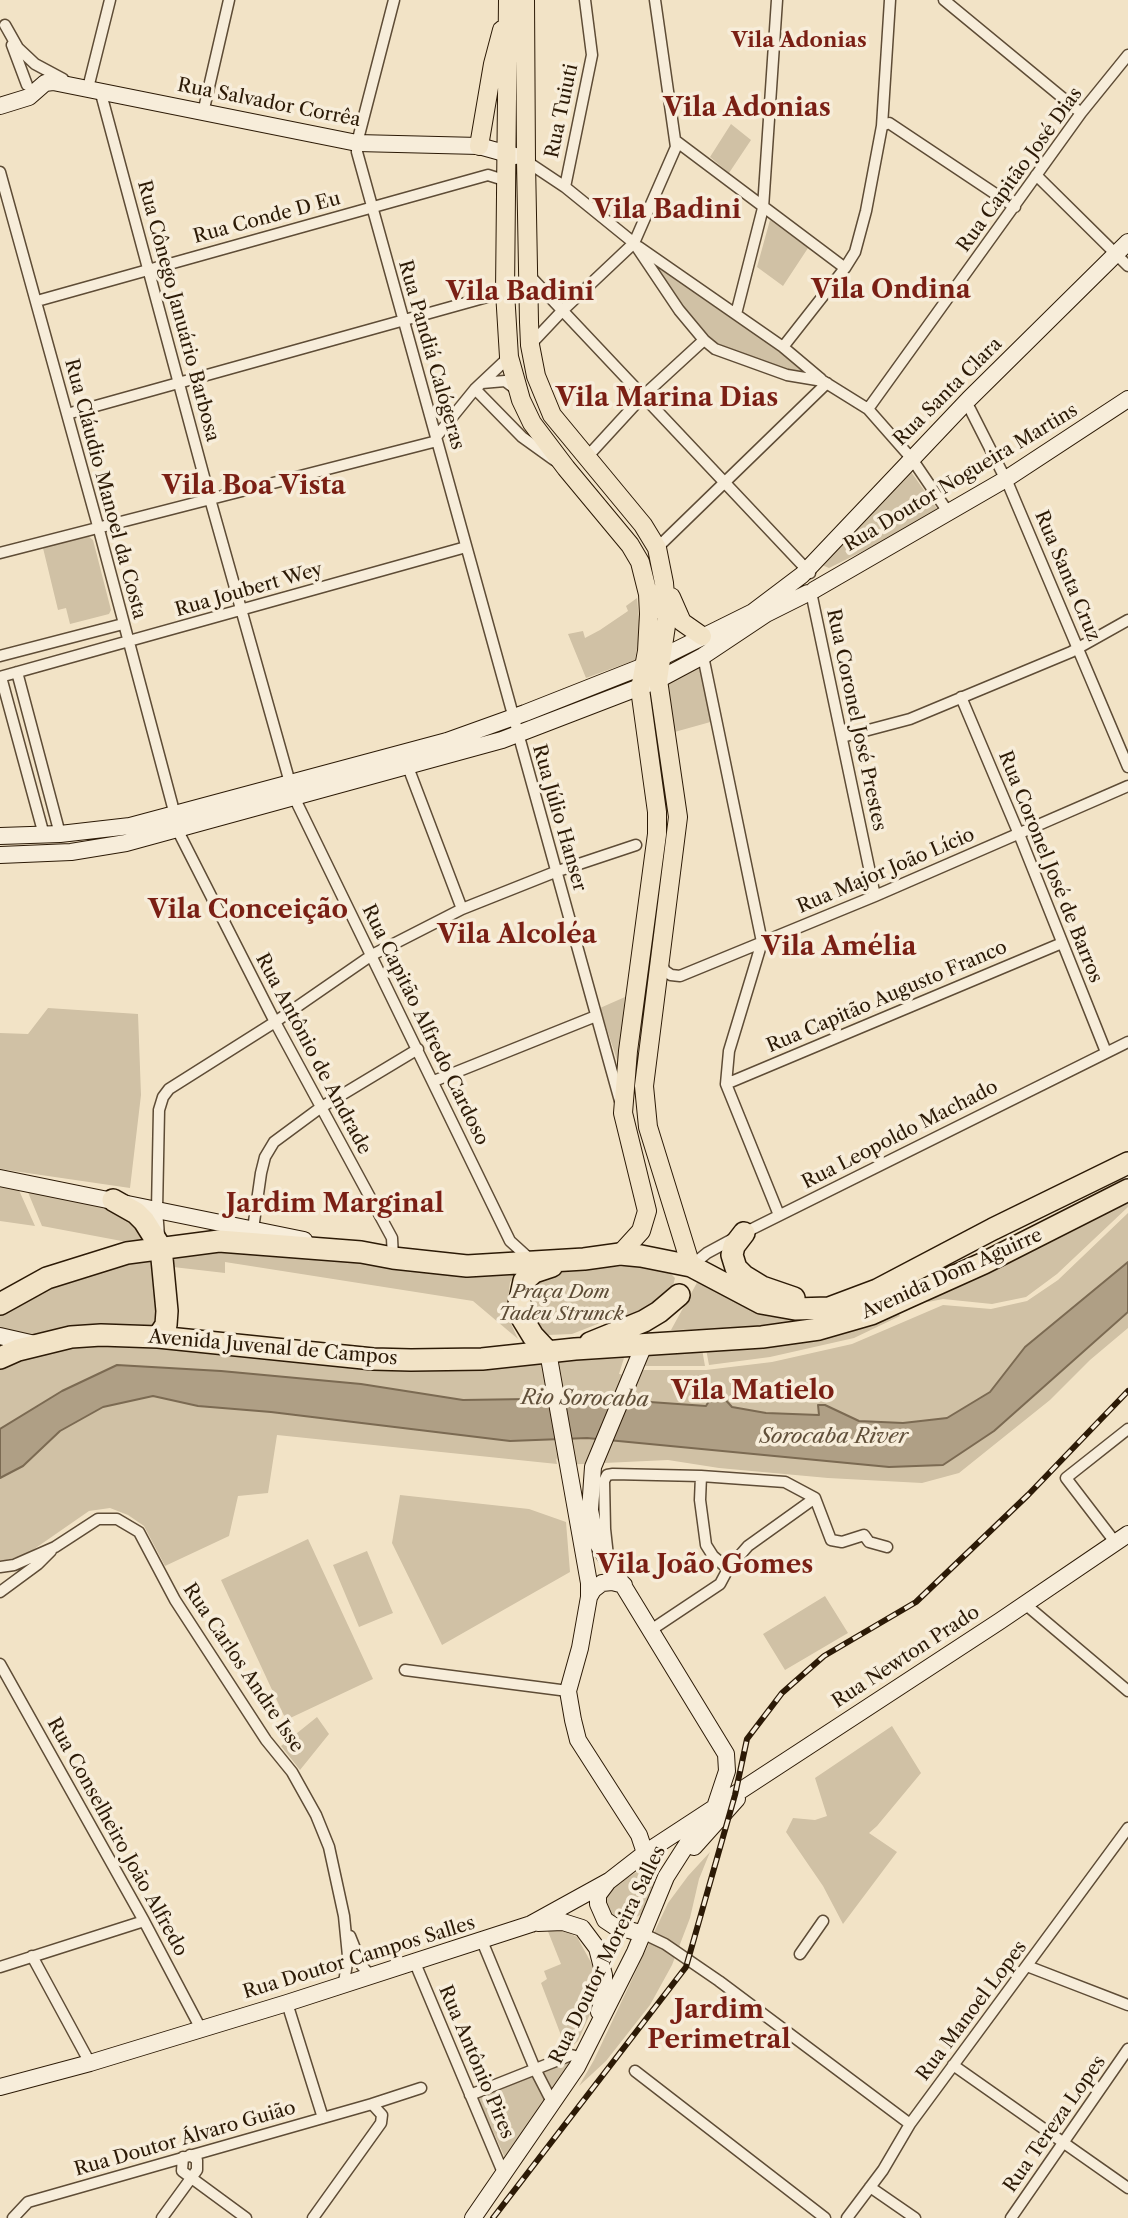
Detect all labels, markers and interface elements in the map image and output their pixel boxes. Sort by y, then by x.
district label: Vila Adonias [731,28,867,54]
street label: Rua Tuiuti [541,62,583,160]
street label: Rua Salvador Corrêa [175,74,363,132]
street label: Rua Capitão José Dias [953,83,1087,257]
district label: Vila Adonias [663,92,831,124]
street label: Rua Cônego Januário Barbosa [132,178,224,444]
street label: Rua Conde D Eu [191,187,343,249]
district label: Vila Badini [593,194,741,226]
street label: Rua Pandiá Calógeras [393,258,469,452]
district label: Vila Ondina [811,274,971,306]
district label: Vila Badini [446,276,594,308]
street label: Rua Santa Clara [889,333,1007,451]
street label: Rua Cláudio Manoel da Costa [59,356,151,622]
district label: Vila Marina Dias [556,382,778,414]
street label: Rua Doutor Nogueira Martins [840,399,1082,557]
district label: Vila Boa Vista [162,470,346,502]
street label: Rua Santa Cruz [1029,507,1105,645]
street label: Rua Joubert Wey [173,558,325,622]
street label: Rua Coronel José Prestes [821,607,891,833]
street label: Rua Júlio Hanser [527,742,591,894]
street label: Rua Coronel José de Barros [993,748,1107,986]
street label: Rua Major João Lício [794,823,978,919]
district label: Vila Conceição [148,894,348,926]
street label: Rua Capitão Alfredo Cardoso [357,901,493,1149]
district label: Vila Alcoléa [437,919,597,951]
district label: Vila Amélia [762,931,916,963]
street label: Rua Capitão Augusto Franco [763,936,1011,1058]
street label: Rua Antônio de Andrade [250,950,376,1158]
street label: Rua Leopoldo Machado [798,1076,1002,1194]
district label: Jardim Marginal [226,1188,444,1220]
street label: Avenida Dom Aguirre [858,1224,1046,1324]
park label: Praça Dom Tadeu Strunck [498,1282,624,1326]
street label: Avenida Juvenal de Campos [148,1326,398,1370]
district label: Vila Matielo [671,1375,835,1407]
water label: Rio Sorocaba [521,1385,649,1413]
water label: Sorocaba River [760,1424,908,1450]
district label: Vila João Gomes [597,1549,813,1581]
street label: Rua Carlos Andre Isse [178,1579,308,1757]
street label: Rua Newton Prado [828,1601,984,1713]
street label: Rua Conselheiro João Alfredo [42,1714,192,1960]
street label: Rua Doutor Moreira Salles [545,1842,671,2068]
street label: Rua Doutor Campos Salles [240,1912,478,2004]
street label: Rua Manoel Lopes [912,1937,1032,2085]
street label: Rua Antônio Pires [433,1982,519,2142]
district label: Jardim Perimetral [647,1994,791,2056]
street label: Rua Tereza Lopes [999,2051,1111,2197]
street label: Rua Doutor Álvaro Guião [72,2096,298,2182]

